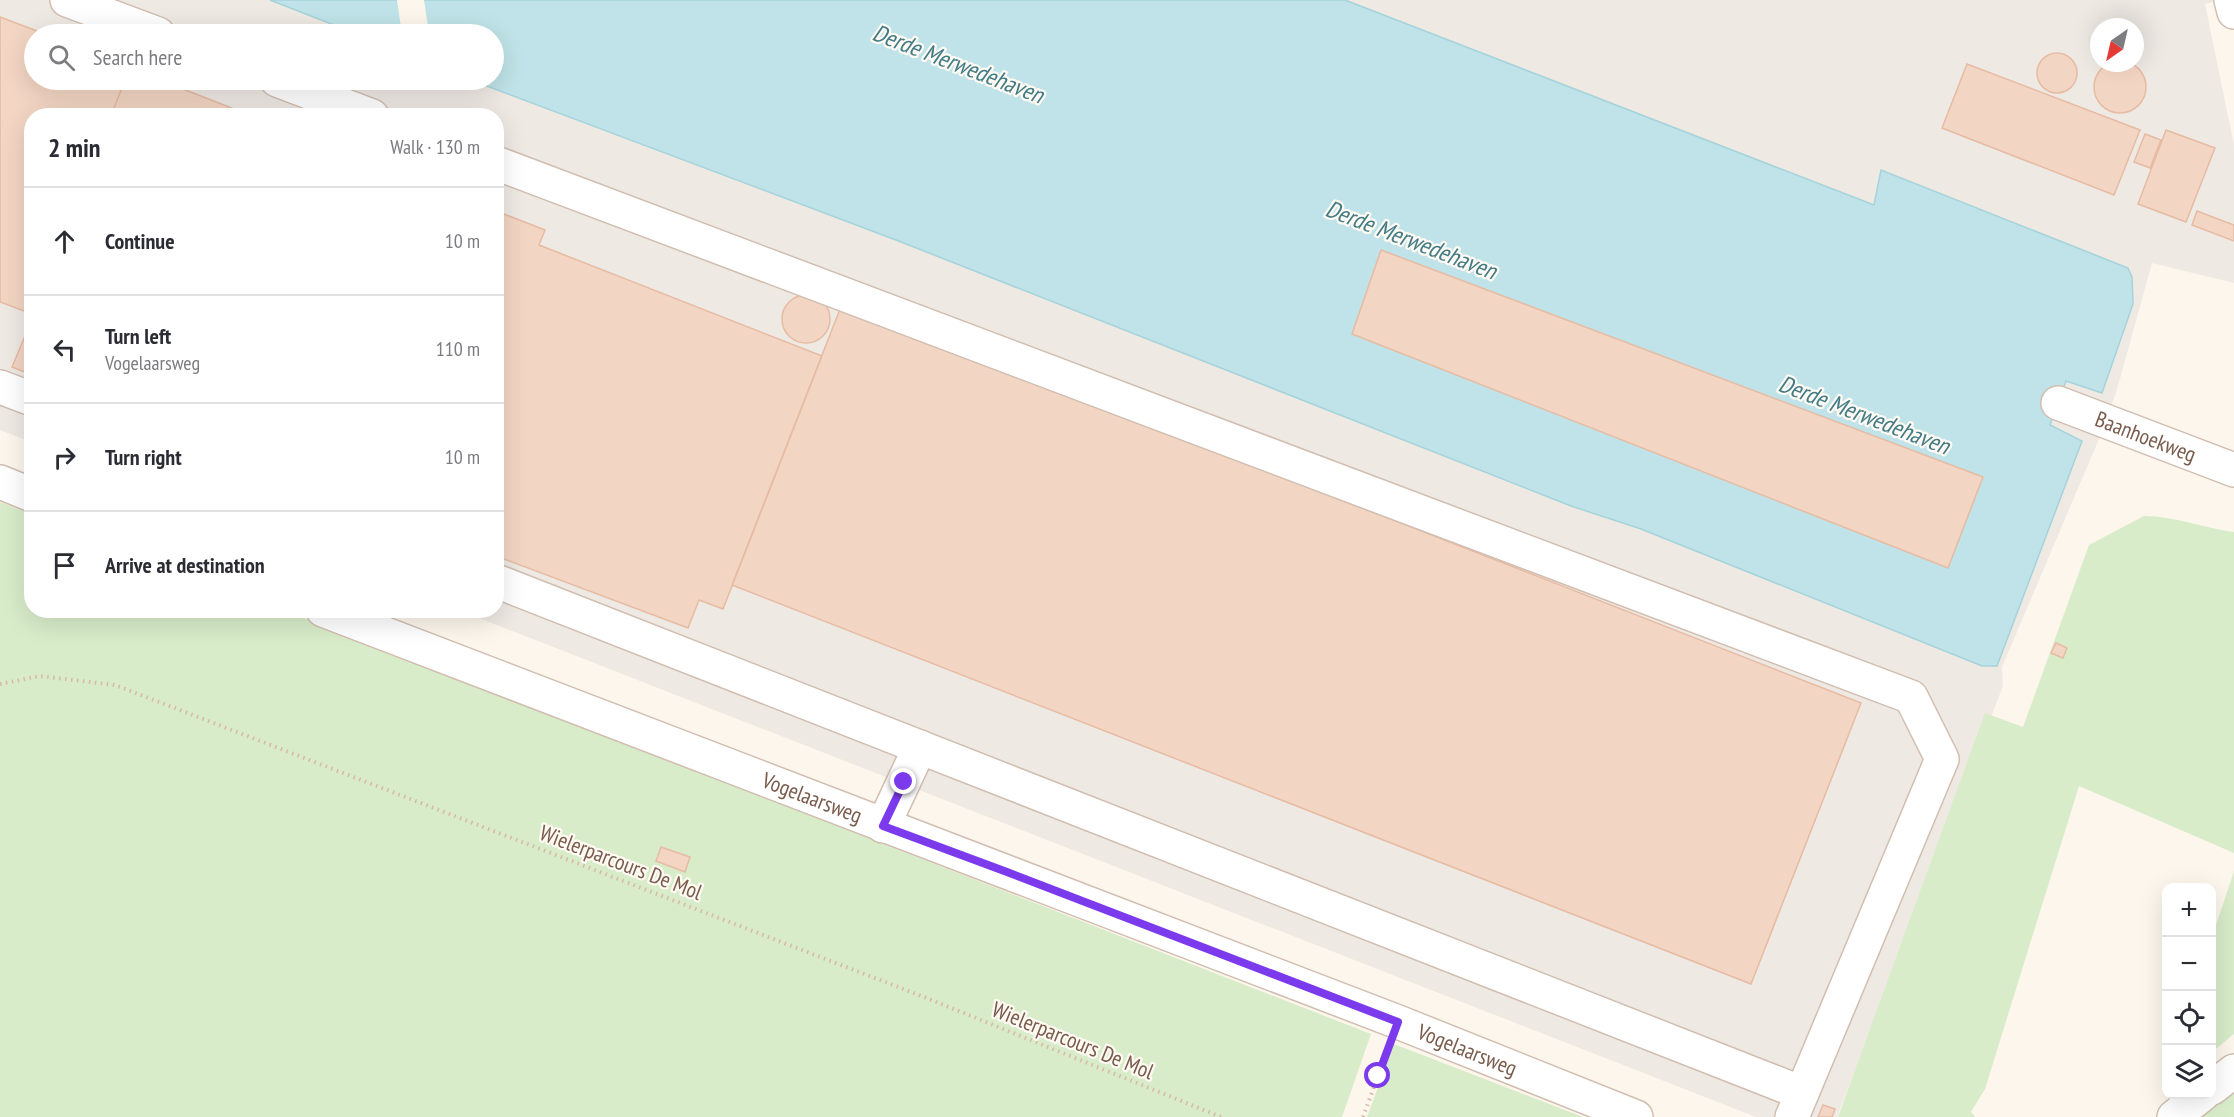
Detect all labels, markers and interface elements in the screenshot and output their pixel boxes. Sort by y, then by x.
water label: Derde Merwedehaven [868,17,1049,111]
north arrow [2090,18,2144,72]
search box [24,24,504,90]
icon: search [45,41,78,74]
text: Search here [93,43,182,71]
text: 2 min [48,131,101,164]
text: Walk · 130 m [390,134,480,160]
water label: Derde Merwedehaven [1321,193,1502,287]
icon: ahead [48,225,81,258]
text: Continue [105,227,175,255]
text: 10 m [445,228,480,254]
text: Turn left [105,322,171,350]
icon: left [48,333,81,366]
text: 110 m [436,336,480,362]
text: Vogelaarsweg [105,350,200,376]
water label: Derde Merwedehaven [1774,368,1955,462]
street label: Baanhoekweg [2091,405,2200,468]
icon: right [48,441,81,474]
text: Turn right [105,443,182,471]
text: 10 m [445,444,480,470]
icon: arrive [48,549,81,582]
text: Arrive at destination [105,551,265,579]
street label: Vogelaarsweg [757,765,866,829]
route end [890,768,916,794]
street label: Wielerparcours De Mol [536,818,707,906]
map controls [2162,883,2216,1099]
button: + [2162,883,2216,937]
button: − [2162,937,2216,991]
button: locate [2162,991,2216,1045]
street label: Wielerparcours De Mol [988,995,1159,1085]
street label: Vogelaarsweg [1413,1017,1521,1082]
button: layers [2162,1045,2216,1099]
route start [1364,1062,1390,1088]

